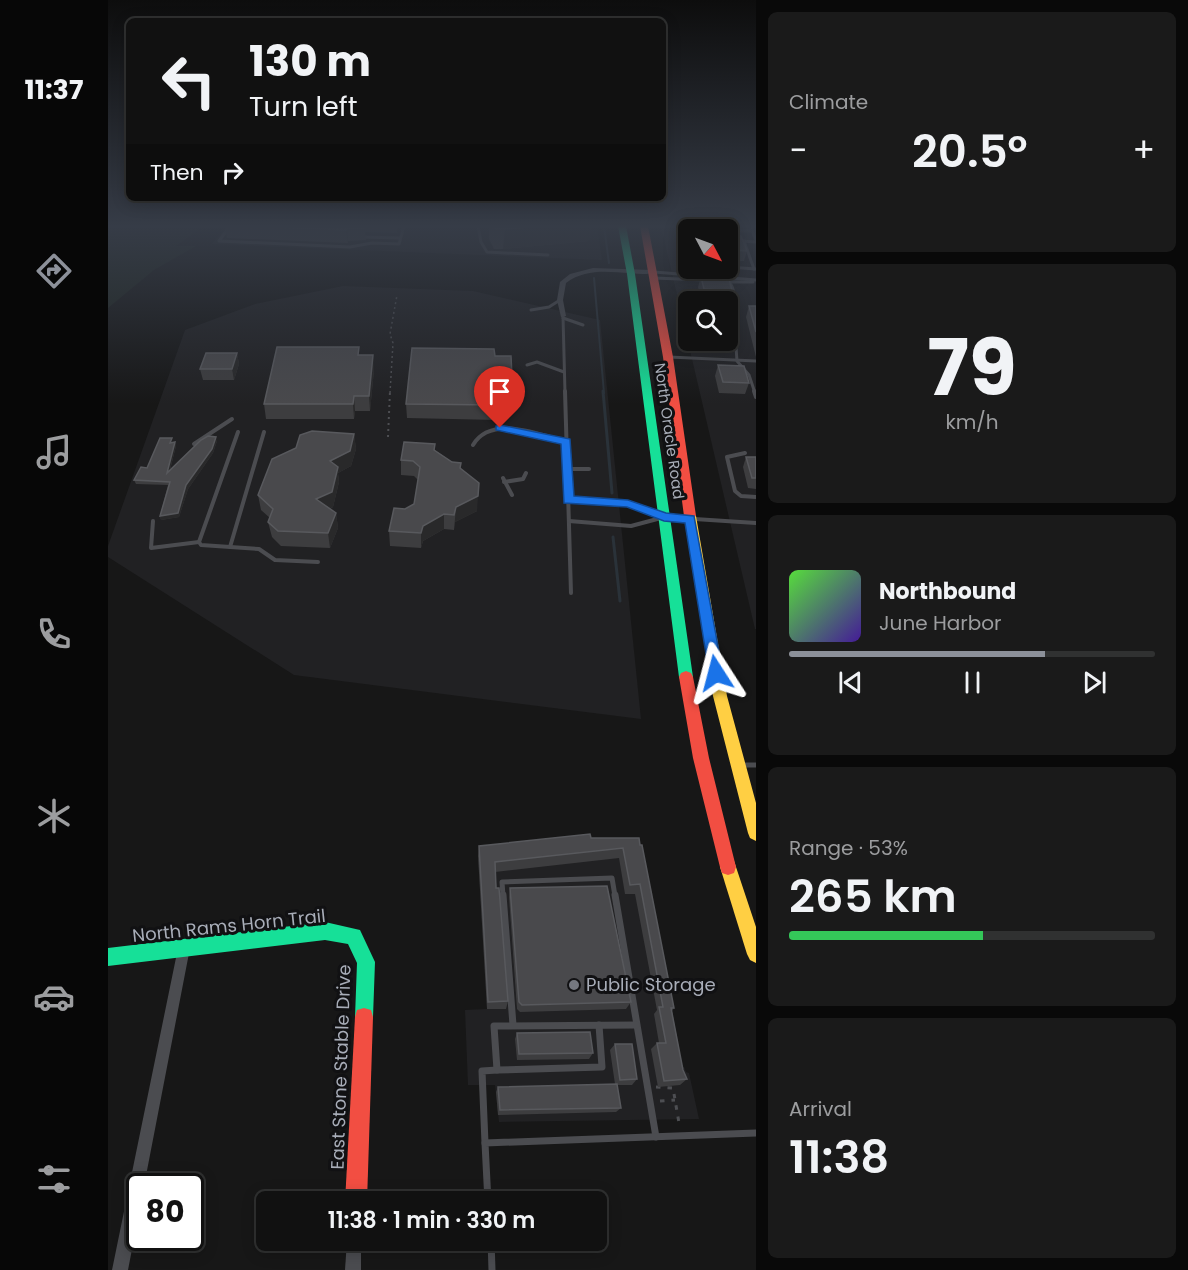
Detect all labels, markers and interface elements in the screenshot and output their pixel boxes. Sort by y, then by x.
text: 130 m [249,32,371,91]
icon: left [150,42,228,120]
text: 11:37 [25,71,83,108]
text: Turn left [249,88,358,125]
text: Climate [789,88,868,116]
text: 20.5° [912,120,1028,183]
text: − [789,127,807,174]
text: + [1132,127,1155,174]
icon: right [216,156,249,189]
text: Then [150,157,204,188]
north arrow [678,219,738,279]
map controls [678,219,738,351]
icon: directions [33,250,75,292]
button: search [678,291,738,351]
text: 79 [927,313,1017,422]
street label: North Oracle Road [650,361,689,500]
pin [474,366,525,428]
icon: arrive [483,375,516,408]
text: km/h [945,408,999,436]
icon: music [33,431,75,473]
text: Northbound [879,576,1016,607]
text: June Harbor [879,609,1002,637]
icon: phone [33,613,75,655]
position arrow [684,641,748,705]
icon: previous [834,666,867,699]
icon: pause [956,666,989,699]
icon: next [1078,666,1111,699]
icon: climate [33,795,75,837]
text: Range · 53% [789,834,908,862]
text: 265 km [789,865,957,928]
street label: North Rams Horn Trail [131,903,327,948]
street label: East Stone Stable Drive [324,964,357,1170]
place label: Public Storage [586,972,716,997]
icon: car [33,976,75,1018]
marker: Public Storage [567,978,581,992]
text: Arrival [789,1095,852,1123]
text: 11:38 [789,1126,889,1189]
icon: filters [33,1158,75,1200]
speed limit sign: 80 [126,1173,204,1251]
text: 11:38 · 1 min · 330 m [328,1205,535,1236]

